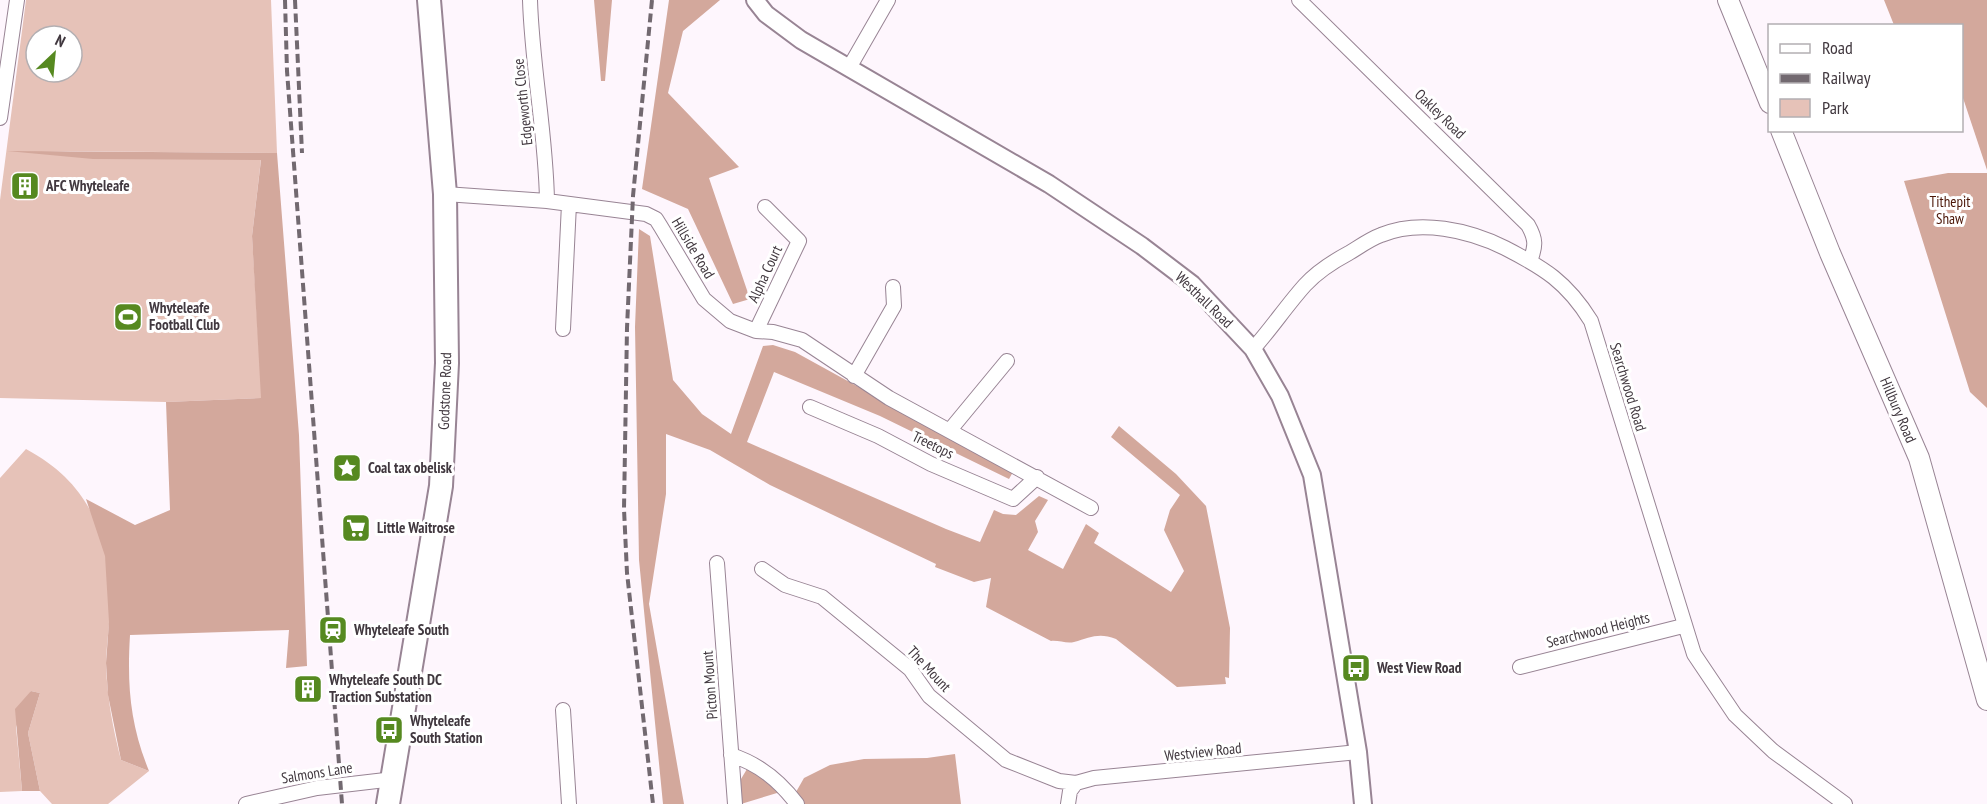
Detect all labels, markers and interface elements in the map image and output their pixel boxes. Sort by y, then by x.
north arrow [24,24,84,84]
legend [1768,24,1963,132]
text: N [52,30,69,51]
text: Road [1822,36,1853,59]
street label: Edgeworth Close [508,58,537,146]
text: Railway [1822,66,1871,89]
street label: Oakley Road [1411,85,1470,143]
text: Park [1822,96,1849,119]
building icon: AFC Whyteleafe [9,170,41,202]
place label: AFC Whyteleafe [45,176,130,195]
park label: Tithepit Shaw [1930,192,1970,228]
street label: Hillside Road [668,214,719,282]
street label: Alpha Court [743,242,786,305]
street label: Westhall Road [1171,267,1237,332]
place label: Whyteleafe Football Club [148,298,220,334]
sports icon: Whyteleafe Football Club [112,301,144,333]
street label: Searchwood Road [1606,340,1651,433]
street label: Godstone Road [434,352,455,430]
street label: Hillbury Road [1876,374,1921,445]
street label: Treetops [909,426,957,463]
place icon: Coal tax obelisk [331,452,363,484]
place label: Coal tax obelisk [368,458,453,477]
supermarket icon: Little Waitrose [340,512,372,544]
place label: Little Waitrose [377,518,455,537]
street label: Searchwood Heights [1544,608,1651,652]
station icon: Whyteleafe South [317,614,349,646]
place label: Whyteleafe South [353,620,449,639]
street label: The Mount [903,642,955,696]
street label: Picton Mount [698,650,721,720]
bus stop icon: West View Road [1340,652,1372,684]
place label: West View Road [1376,658,1462,677]
place label: Whyteleafe South DC Traction Substation [328,670,442,706]
building icon: Whyteleafe South DC Traction Substation [292,673,324,705]
place label: Whyteleafe South Station [409,711,483,747]
bus stop icon: Whyteleafe South Station [373,714,405,746]
street label: Westview Road [1164,738,1242,765]
street label: Salmons Lane [280,758,354,788]

